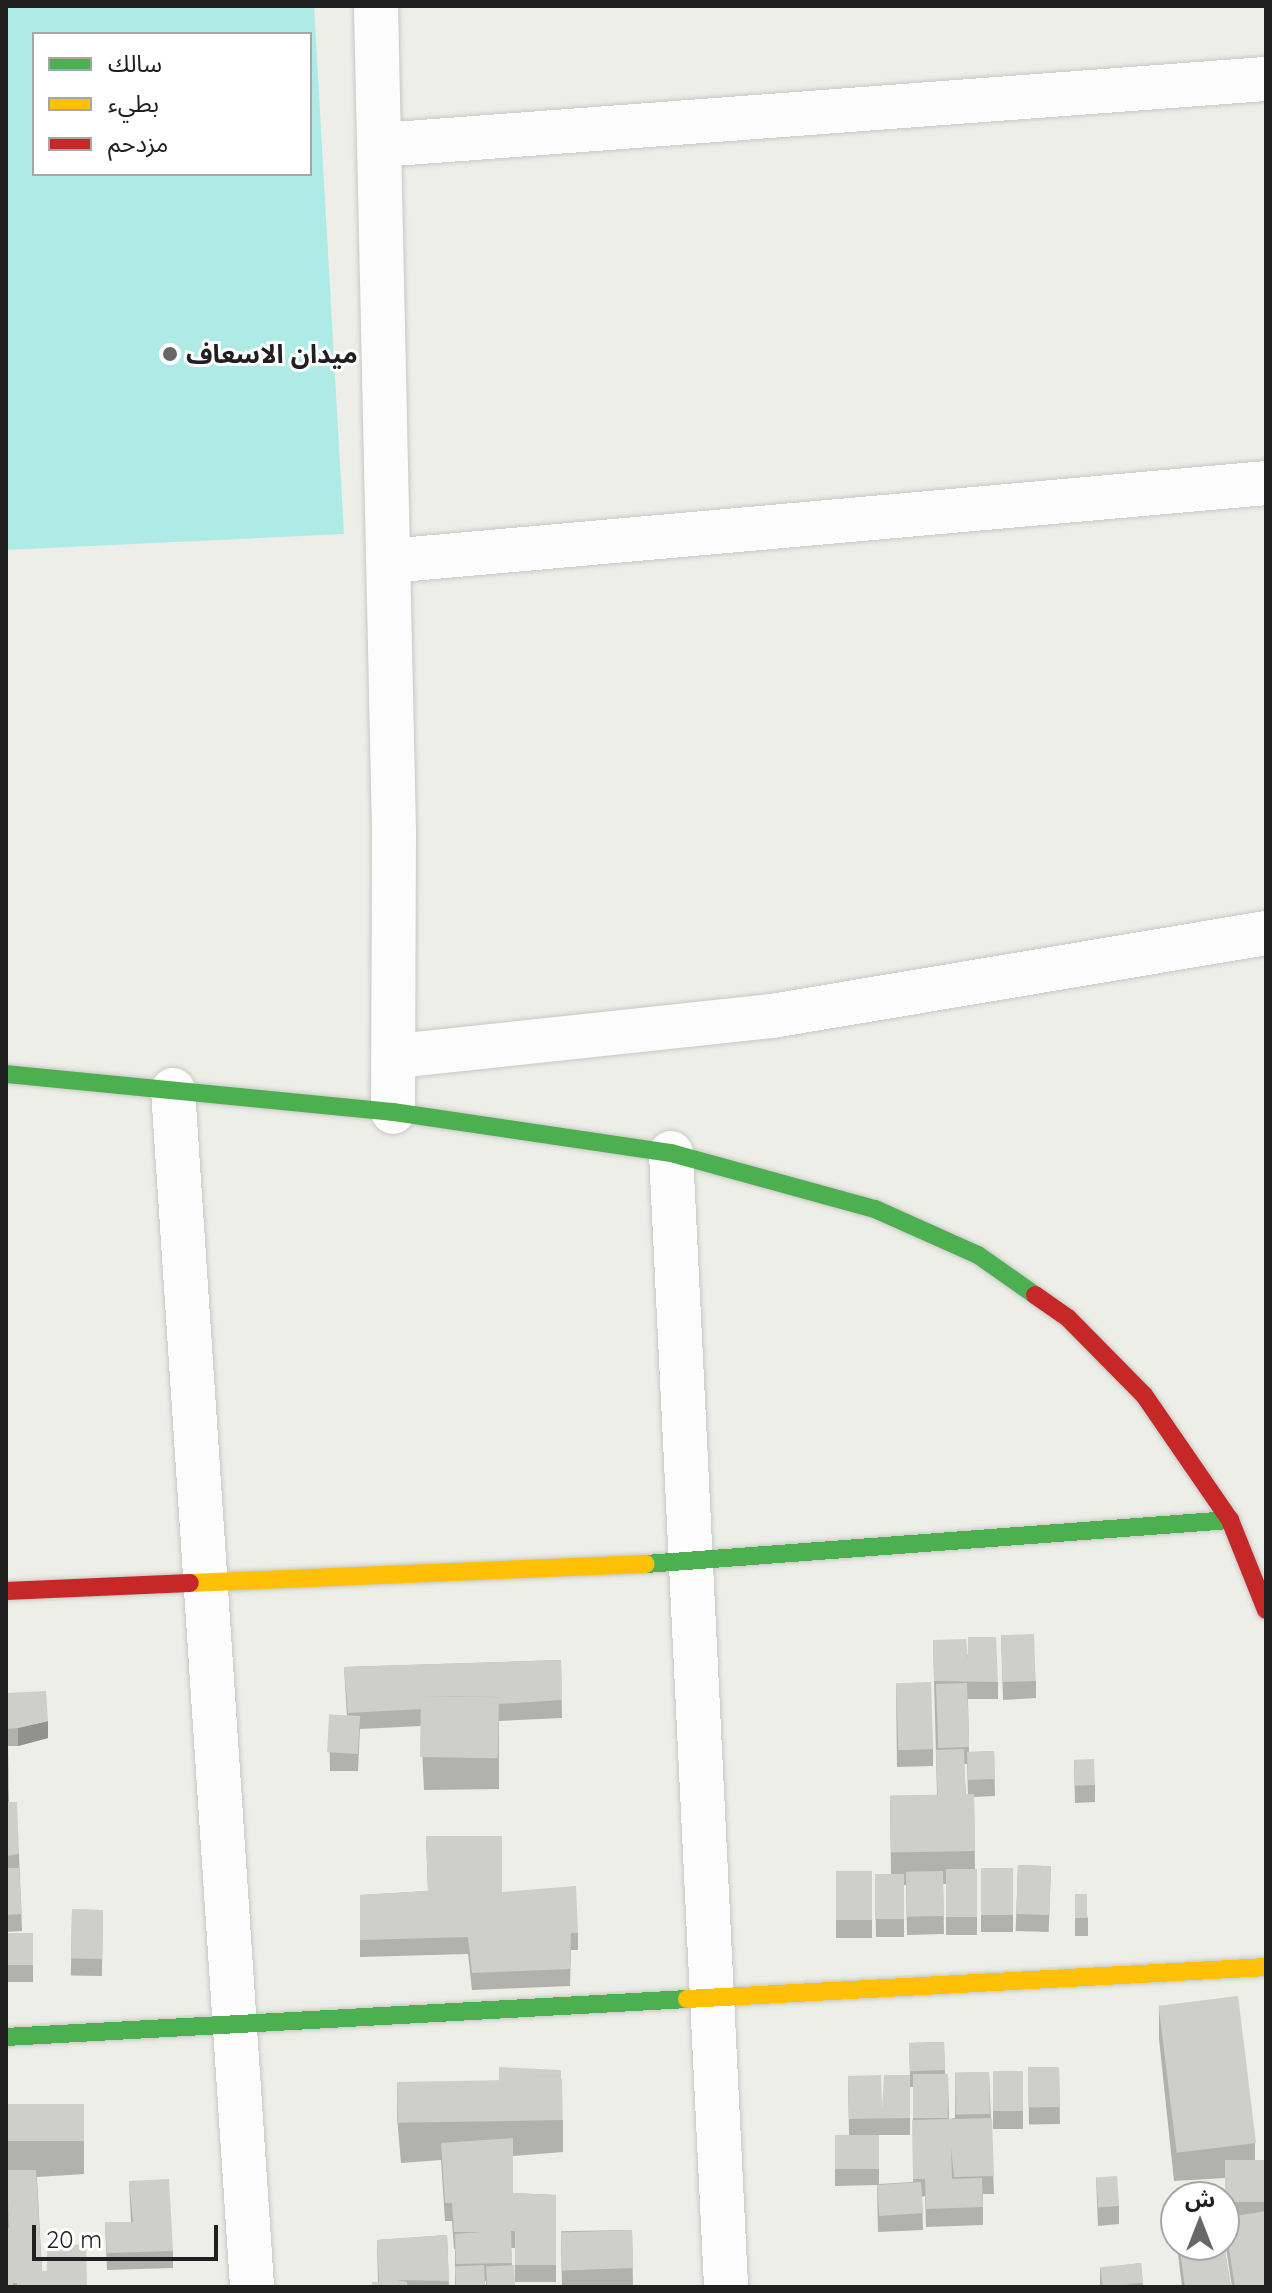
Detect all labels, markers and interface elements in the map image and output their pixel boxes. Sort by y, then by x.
legend [32,32,312,176]
text: سالك [108,48,162,78]
text: بطيء [108,88,159,118]
text: مزدحم [108,128,168,158]
place label: ميدان الاسعاف [186,338,358,370]
marker: ميدان الاسعاف [161,345,179,363]
north arrow [1160,2181,1240,2261]
text: ش [1185,2185,1215,2213]
scale bar [36,2209,222,2259]
text: 20 m [46,2224,102,2254]

